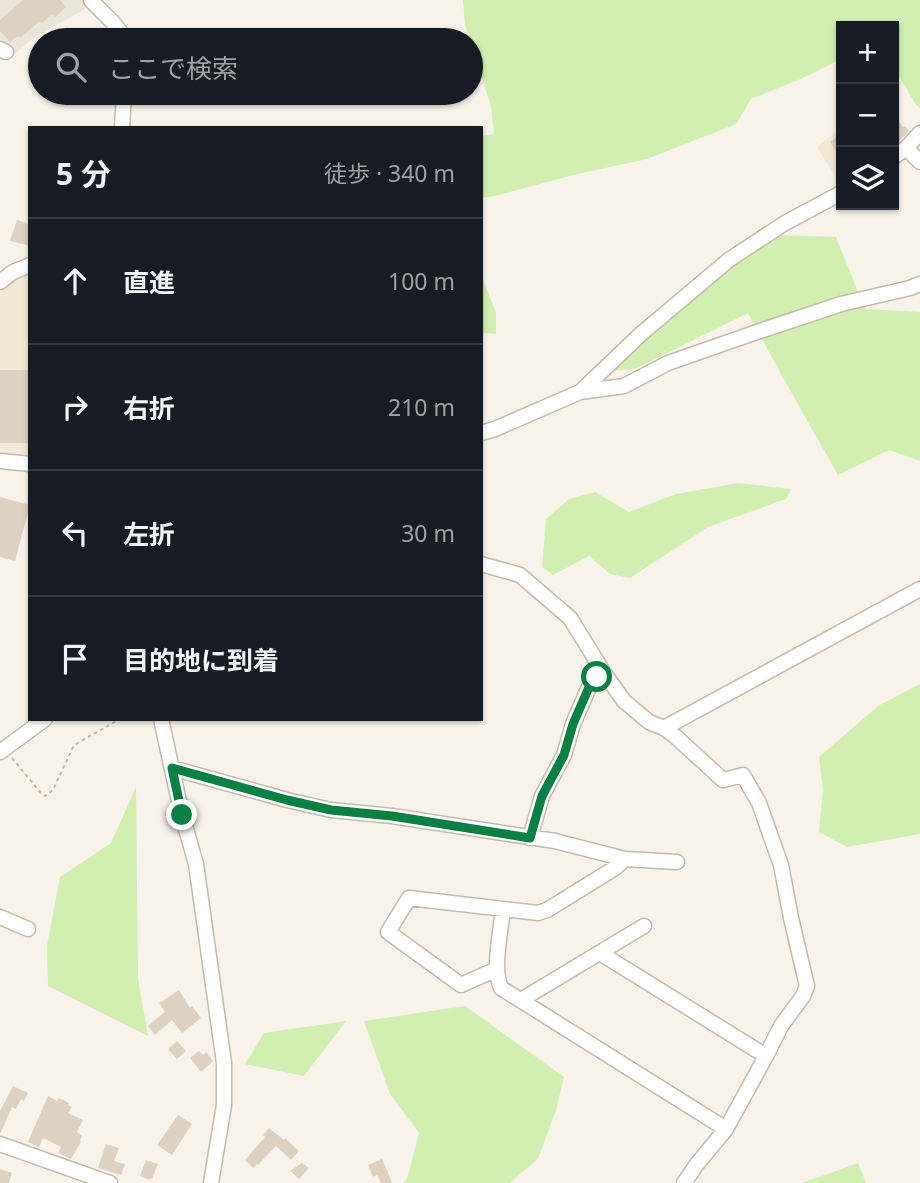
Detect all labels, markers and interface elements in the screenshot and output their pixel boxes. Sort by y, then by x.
map controls [836,21,899,210]
button: + [836,21,899,84]
search box [28,28,483,105]
icon: search [52,48,90,86]
text: ここで検索 [108,50,238,86]
button: − [836,84,899,147]
button: layers [836,147,899,210]
text: 5 分 [56,153,111,194]
text: 徒歩 · 340 m [324,157,455,189]
icon: ahead [56,262,94,300]
text: 直進 [123,264,175,300]
text: 100 m [388,265,455,297]
icon: right [56,388,94,426]
text: 右折 [123,390,175,426]
text: 210 m [388,391,455,423]
icon: left [56,514,94,552]
text: 左折 [123,516,175,552]
text: 30 m [401,517,455,549]
icon: arrive [56,640,94,678]
text: 目的地に到着 [123,642,279,678]
route start [581,661,612,692]
route end [166,799,197,830]

